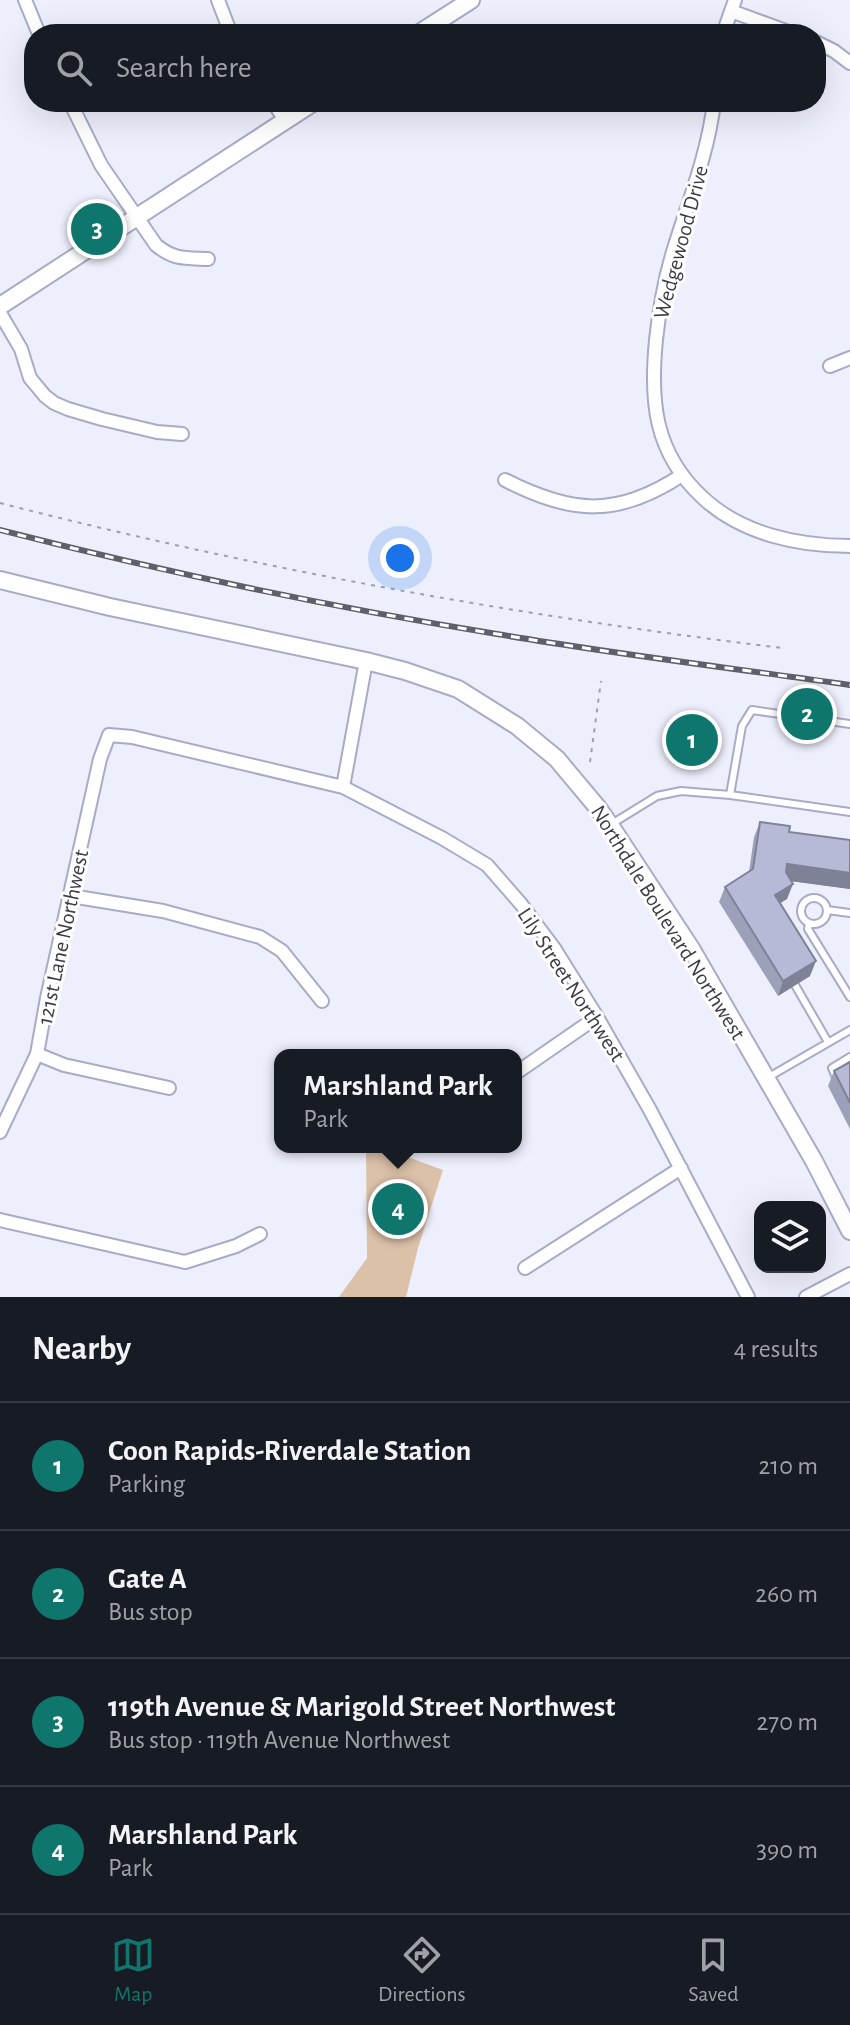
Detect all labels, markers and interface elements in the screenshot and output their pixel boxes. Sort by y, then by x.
search box [24,24,826,112]
icon: search [52,46,96,90]
text: Search here [116,53,252,83]
street label: Wedgewood Drive [650,163,712,321]
pin: 3 [71,199,123,259]
your location [380,538,420,578]
pin: 2 [781,684,833,744]
pin: 1 [666,710,718,770]
street label: Northdale Boulevard Northwest [587,801,750,1044]
street label: 121st Lane Northwest [34,848,92,1027]
street label: Lily Street Northwest [513,904,629,1065]
popup [274,1049,522,1153]
text: Marshland Park [303,1071,493,1101]
text: Park [303,1106,348,1132]
pin: 4 [372,1179,424,1239]
map controls [754,1201,826,1273]
button: layers [754,1201,826,1273]
text: Nearby [32,1332,131,1366]
text: 4 results [734,1336,818,1362]
text: Coon Rapids-Riverdale Station [108,1436,471,1466]
text: 1 [53,1453,63,1479]
text: 210 m [758,1453,818,1479]
text: Parking [108,1471,185,1497]
text: Gate A [108,1564,187,1594]
text: 2 [52,1581,64,1607]
text: 260 m [755,1581,818,1607]
text: Bus stop [108,1599,193,1625]
text: 119th Avenue & Marigold Street Northwest [108,1692,615,1722]
text: 3 [52,1709,64,1735]
text: 270 m [757,1709,818,1735]
text: Bus stop · 119th Avenue Northwest [108,1727,450,1753]
text: Marshland Park [108,1820,297,1850]
text: 4 [51,1837,65,1863]
text: 390 m [756,1837,818,1863]
text: Park [108,1855,153,1881]
tab: Map [111,1933,155,2007]
tab: Directions [378,1933,466,2007]
tab: Saved [688,1933,739,2007]

